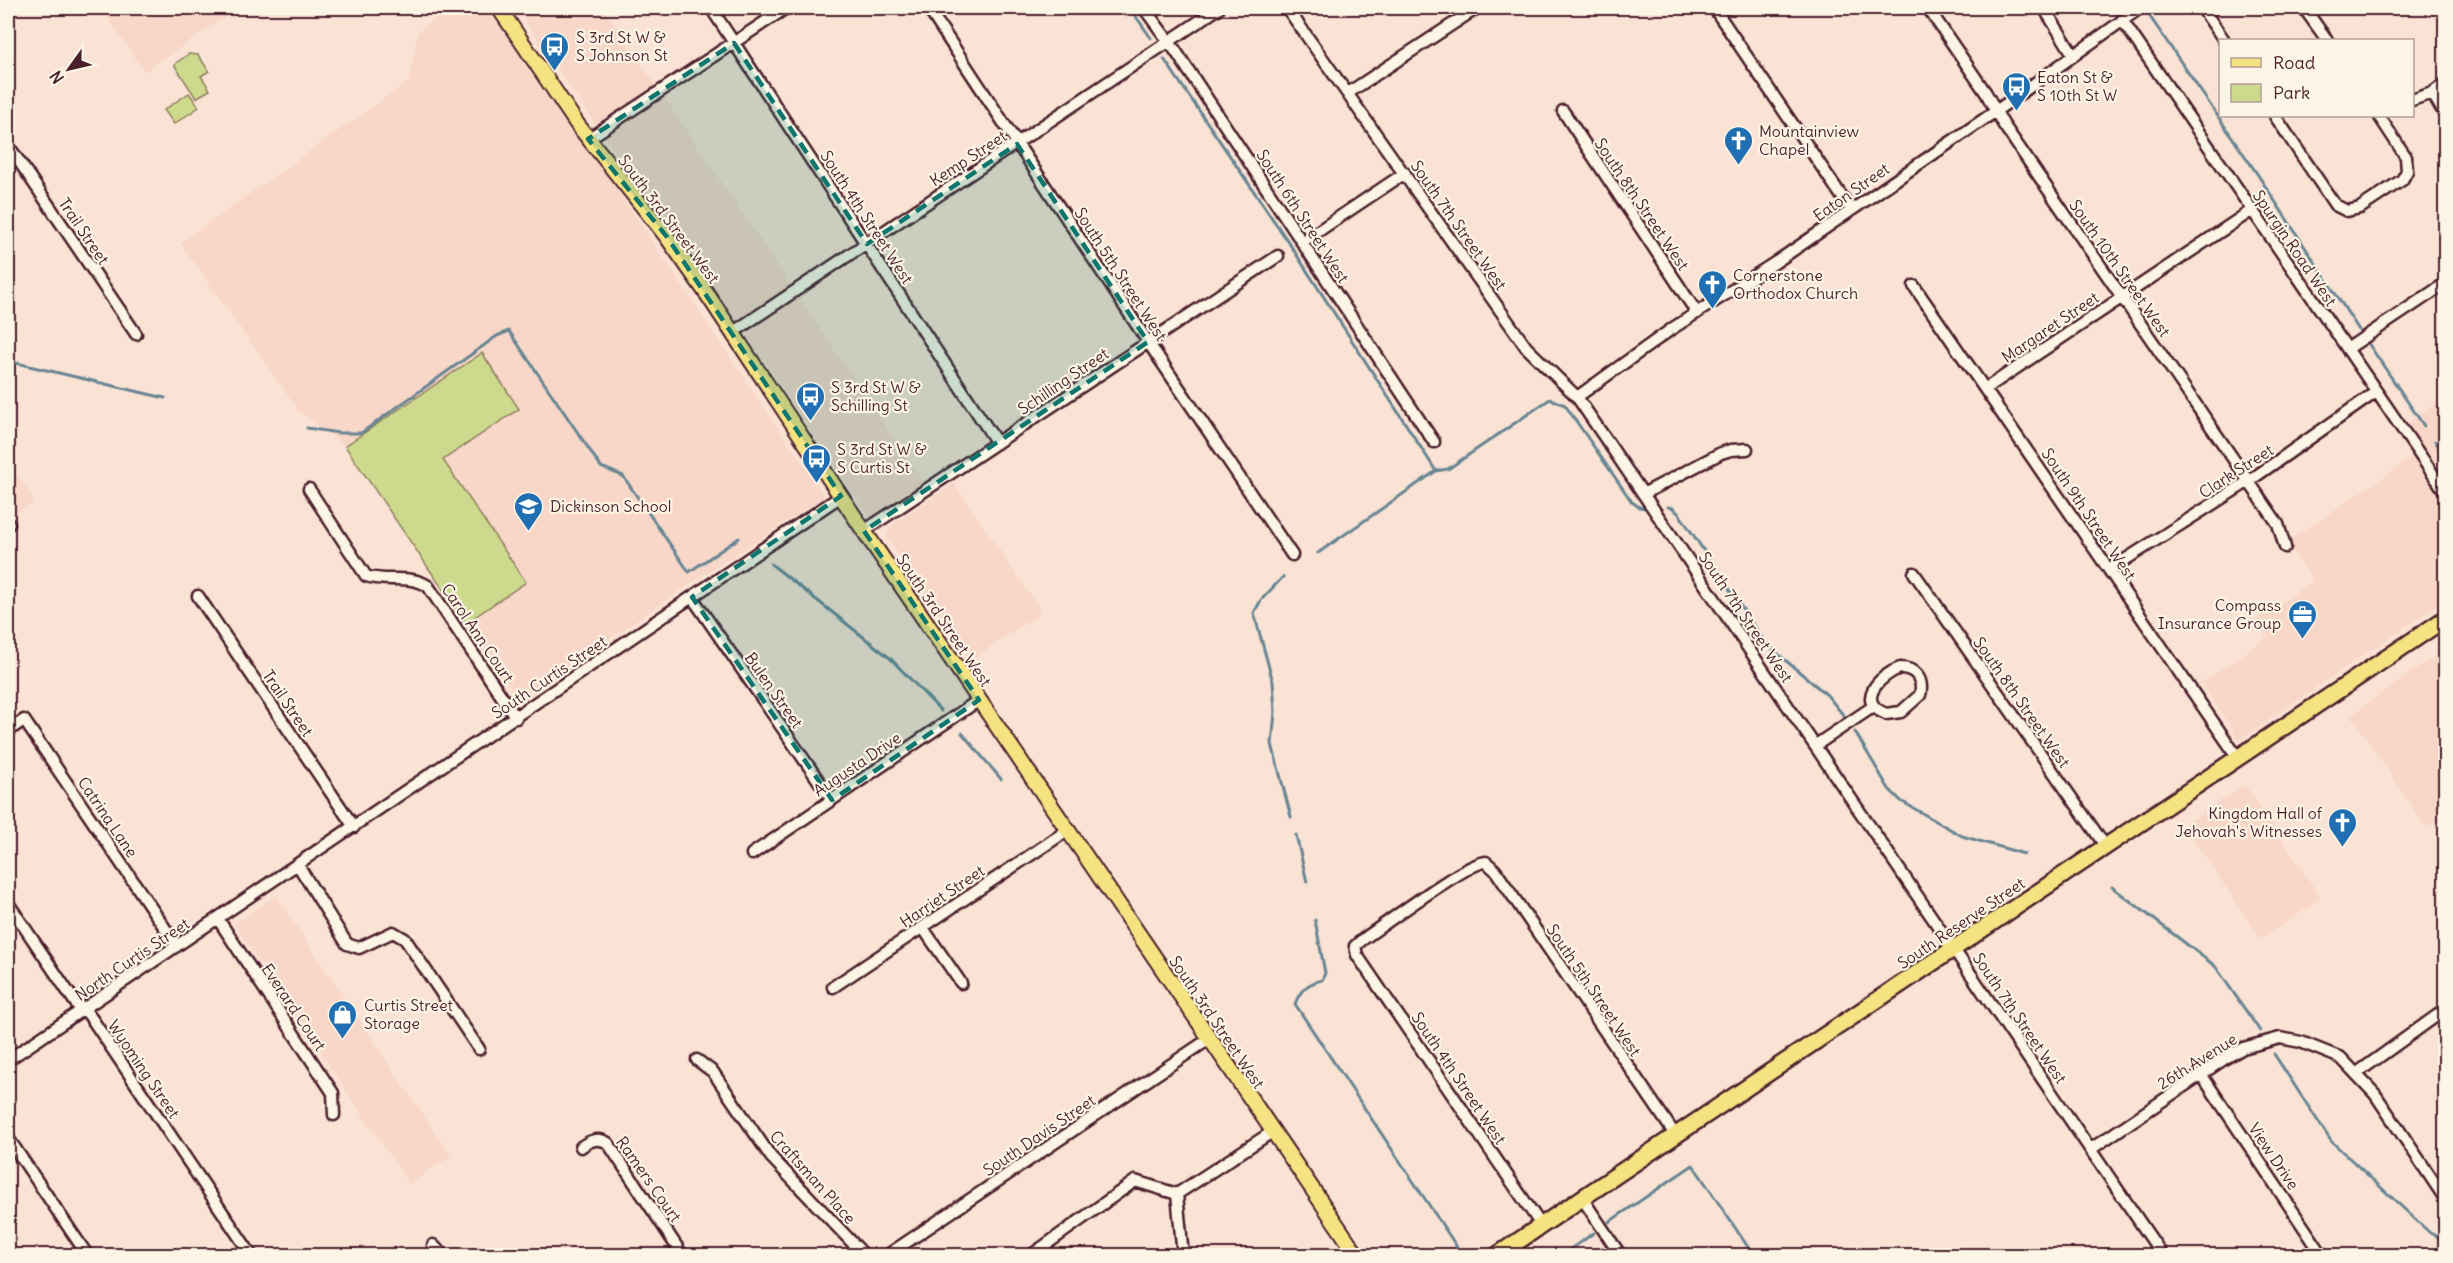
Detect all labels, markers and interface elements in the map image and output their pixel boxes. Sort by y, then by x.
place label: S 3rd St W & S Johnson St [576,27,668,65]
bus stop icon: S 3rd St W & S Johnson St [539,30,571,72]
north arrow [39,39,99,99]
legend [2219,39,2414,117]
text: Road [2273,51,2316,74]
text: N [45,67,68,88]
place label: Eaton St & S 10th St W [2037,67,2118,105]
bus stop icon: Eaton St & S 10th St W [2000,70,2032,112]
text: Park [2273,81,2310,104]
place label: Mountainview Chapel [1759,121,1860,159]
church icon: Mountainview Chapel [1722,124,1754,166]
street label: Kemp Street [926,125,1011,190]
street label: South 8th Street West [1590,134,1694,274]
street label: South 6th Street West [1252,146,1354,287]
street label: South 4th Street West [816,147,918,288]
street label: South 3rd Street West [614,151,724,288]
street label: South 7th Street West [1407,156,1512,294]
street label: Eaton Street [1809,158,1893,226]
street label: Spurgin Road West [2249,186,2342,310]
street label: Trail Street [54,194,114,269]
street label: South 10th Street West [2065,196,2175,341]
street label: South 5th Street West [1070,204,1172,345]
place label: Cornerstone Orthodox Church [1733,265,1858,303]
church icon: Cornerstone Orthodox Church [1696,268,1728,310]
street label: Margaret Street [1998,287,2103,367]
street label: Schilling Street [1014,343,1113,419]
place label: S 3rd St W & Schilling St [831,377,921,415]
bus stop icon: S 3rd St W & Schilling St [794,380,826,422]
place label: S 3rd St W & S Curtis St [837,439,927,477]
street label: Clark Street [2195,439,2277,502]
bus stop icon: S 3rd St W & S Curtis St [800,442,832,484]
street label: South 9th Street West [2037,444,2141,584]
school or university icon: Dickinson School [513,490,545,532]
place label: Dickinson School [550,496,671,516]
street label: South 7th Street West [1695,548,1798,687]
street label: South 3rd Street West [892,550,996,691]
street label: Carol Ann Court [437,580,519,687]
place label: Compass Insurance Group [2158,595,2281,633]
office icon: Compass Insurance Group [2286,598,2318,640]
street label: South Curtis Street [488,631,611,723]
street label: South 8th Street West [1969,633,2075,772]
street label: Bulen Street [741,648,808,732]
street label: Trail Street [258,666,318,741]
street label: Augusta Drive [809,727,905,801]
street label: Catrina Lane [74,773,142,861]
place label: Kingdom Hall of Jehovah's Witnesses [2175,803,2323,841]
church icon: Kingdom Hall of Jehovah's Witnesses [2327,806,2359,848]
street label: Harriet Street [896,860,989,932]
street label: South Reserve Street [1893,873,2029,973]
street label: North Curtis Street [71,913,194,1005]
street label: South 5th Street West [1542,920,1646,1060]
street label: South 7th Street West [1969,949,2072,1088]
street label: South 3rd Street West [1165,952,1269,1093]
street label: Everard Court [257,959,331,1055]
place label: Curtis Street Storage [364,995,454,1033]
shop icon: Curtis Street Storage [327,998,359,1040]
street label: South 4th Street West [1407,1008,1511,1148]
street label: Wyoming Street [104,1016,185,1123]
street label: 26th Avenue [2154,1029,2240,1093]
street label: South Davis Street [979,1090,1100,1180]
street label: View Drive [2244,1119,2304,1193]
street label: Craftsman Place [766,1126,860,1228]
street label: Ramers Court [612,1132,686,1226]

